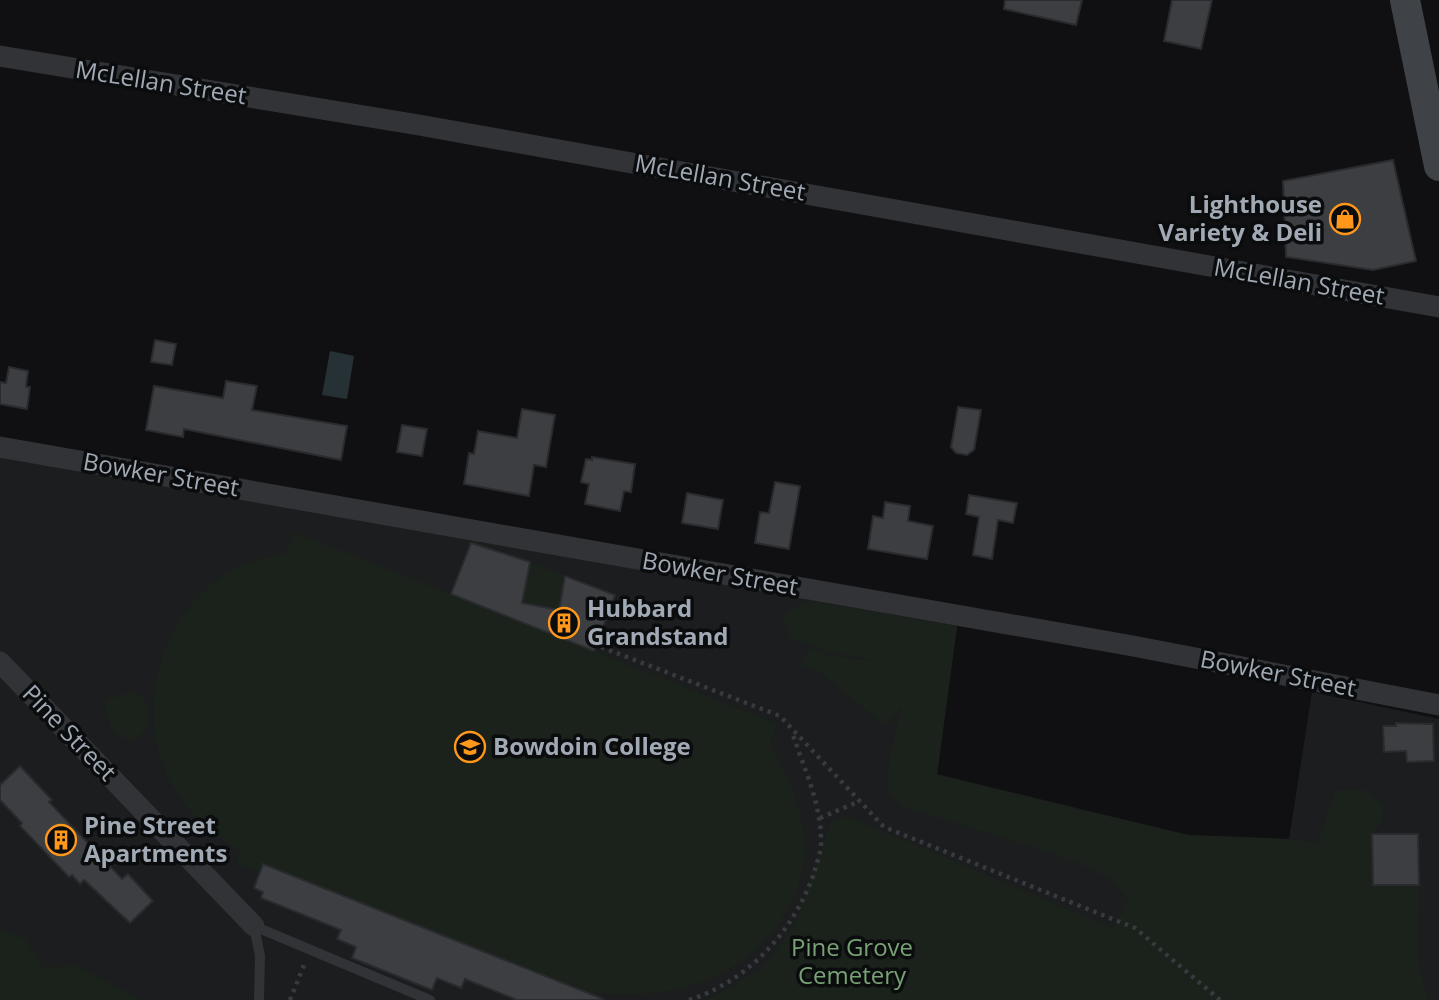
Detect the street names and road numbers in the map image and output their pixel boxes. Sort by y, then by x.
street label: McLellan Street [73,52,249,111]
street label: McLellan Street [632,145,808,208]
street label: McLellan Street [1211,249,1387,312]
street label: Bowker Street [81,444,242,503]
street label: Bowker Street [640,543,801,602]
street label: Bowker Street [1198,641,1359,704]
street label: Pine Street [16,677,124,787]

